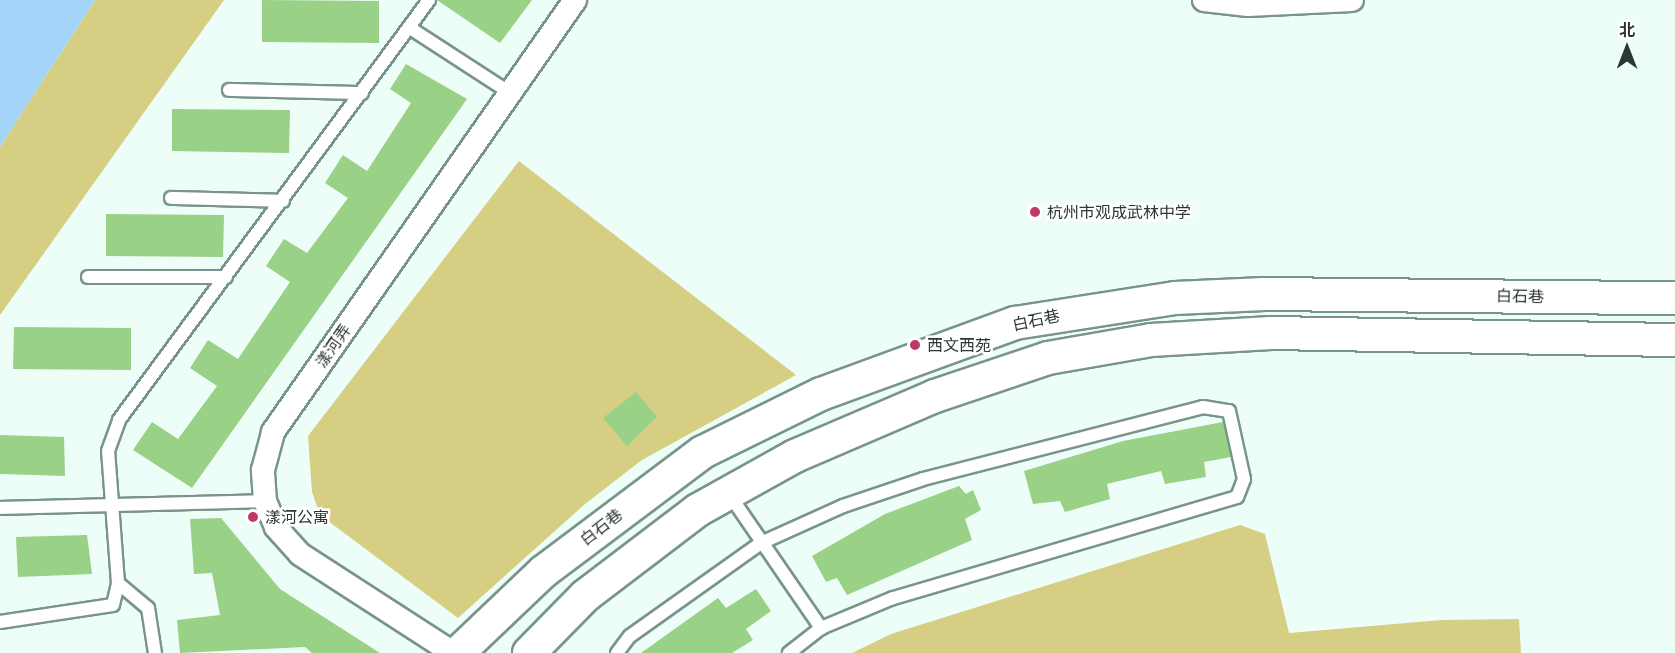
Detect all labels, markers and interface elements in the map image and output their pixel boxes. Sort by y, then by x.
north arrow [1597,18,1657,78]
text: 北 [1619,19,1635,41]
place label: 杭州市观成武林中学 [1047,202,1191,222]
marker: 杭州市观成武林中学 [1028,205,1042,219]
street label: 白石巷 [1496,286,1544,306]
street label: 白石巷 [1011,306,1061,334]
street label: 漾河弄 [311,321,355,371]
place label: 西文西苑 [927,335,991,355]
marker: 西文西苑 [908,338,922,352]
street label: 白石巷 [576,505,626,549]
place label: 漾河公寓 [265,507,329,527]
marker: 漾河公寓 [246,510,260,524]

